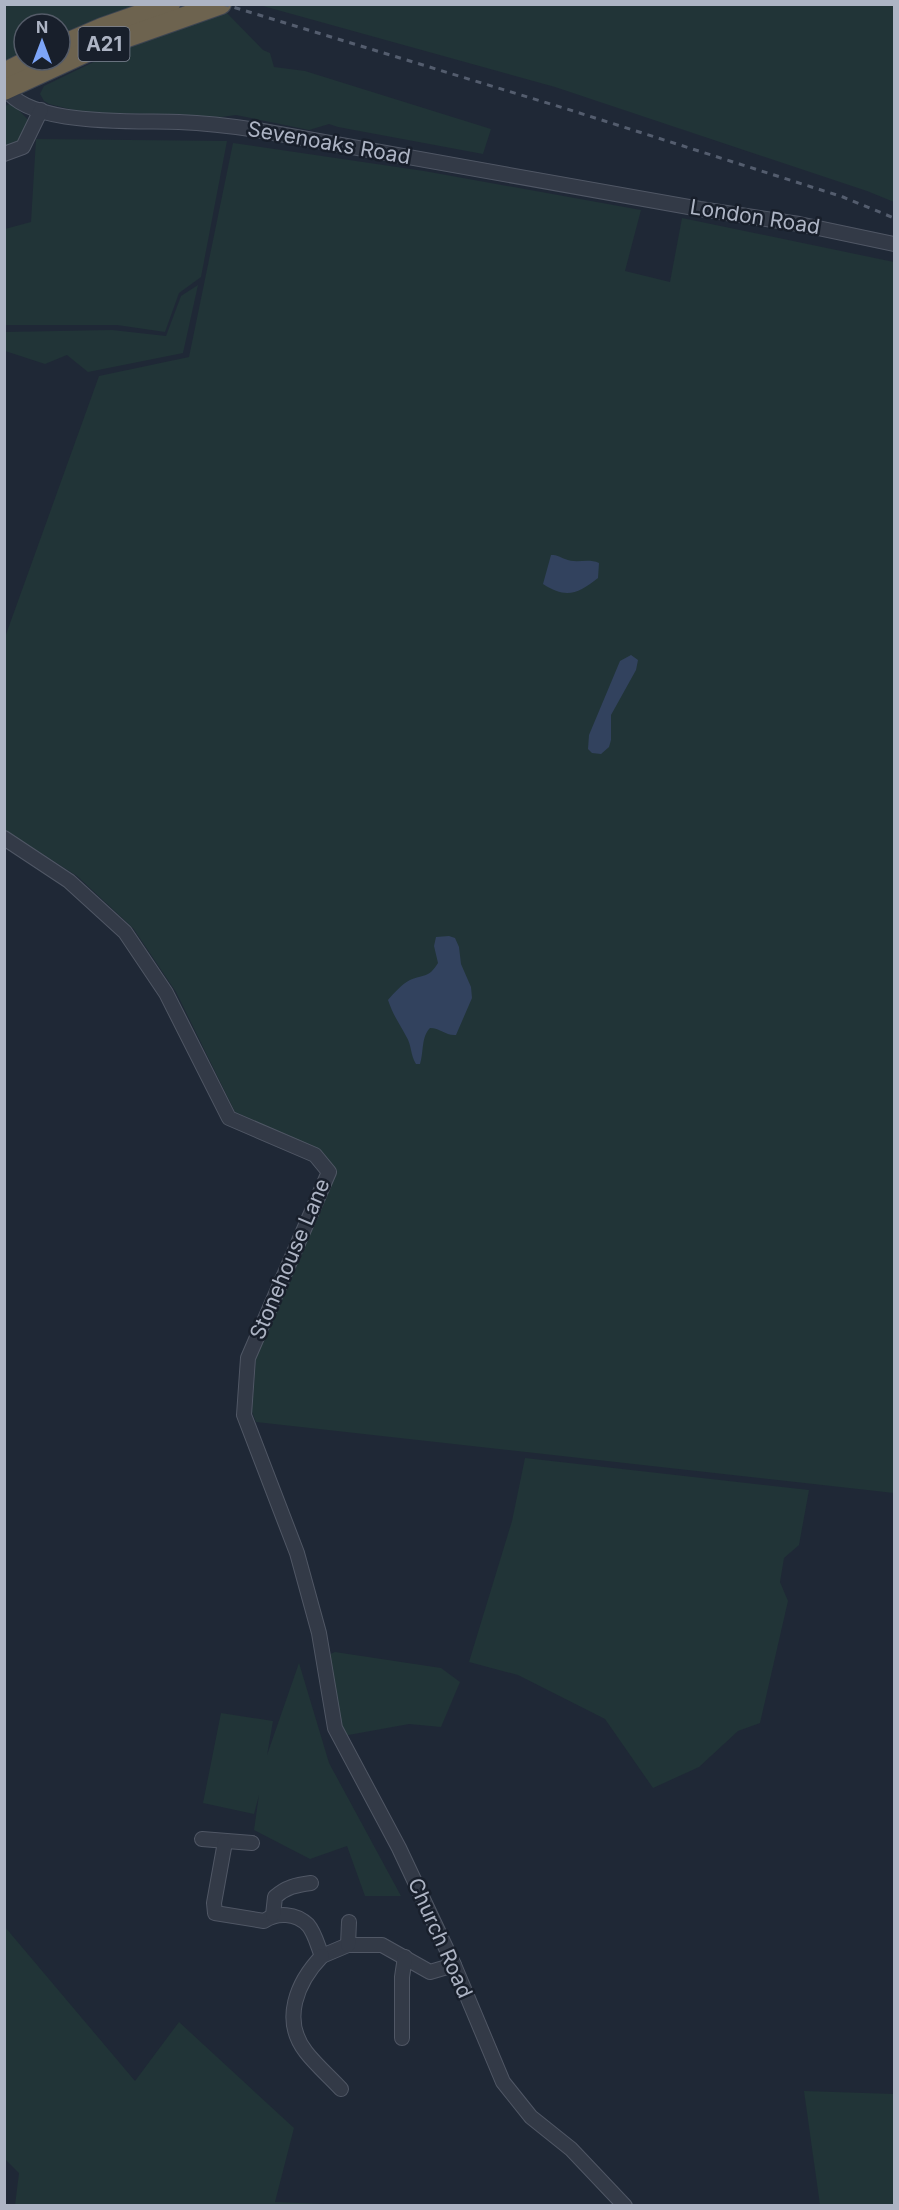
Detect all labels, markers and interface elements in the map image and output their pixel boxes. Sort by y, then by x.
north arrow [12,12,72,72]
text: N [36,17,48,37]
road number: A21 [78,27,130,61]
street label: Sevenoaks Road [246,116,413,169]
street label: London Road [688,194,822,239]
street label: Stonehouse Lane [244,1175,335,1343]
street label: Church Road [403,1874,478,2002]

